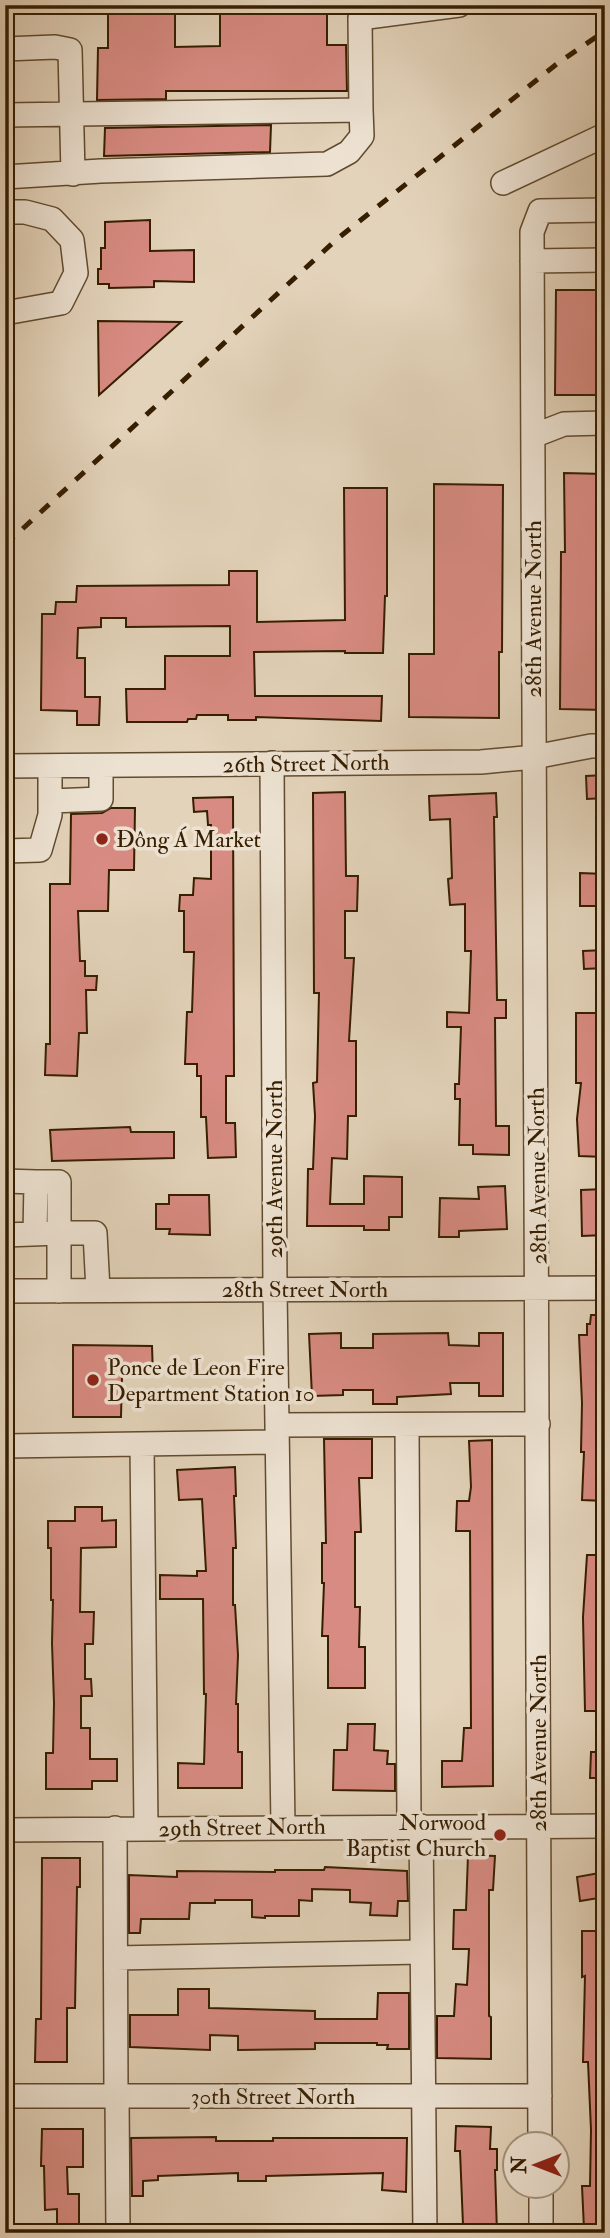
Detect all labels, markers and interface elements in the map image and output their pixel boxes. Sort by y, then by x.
street label: 28th Avenue North [519,520,548,698]
street label: 26th Street North [222,748,390,779]
place label: Đông Á Market [116,825,261,854]
marker: Đông Á Market [94,831,110,847]
street label: 29th Avenue North [260,1080,289,1258]
street label: 28th Avenue North [521,1087,554,1265]
street label: 28th Street North [222,1275,388,1304]
place label: Ponce de Leon Fire Department Station 10 [107,1353,315,1409]
marker: Ponce de Leon Fire Department Station 10 [85,1372,101,1388]
street label: 28th Avenue North [524,1654,553,1832]
place label: Norwood Baptist Church [346,1808,486,1864]
street label: 29th Street North [158,1812,326,1843]
marker: Norwood Baptist Church [492,1827,508,1843]
street label: 30th Street North [191,2082,355,2111]
north arrow [502,2130,572,2200]
text: N [508,2156,532,2175]

